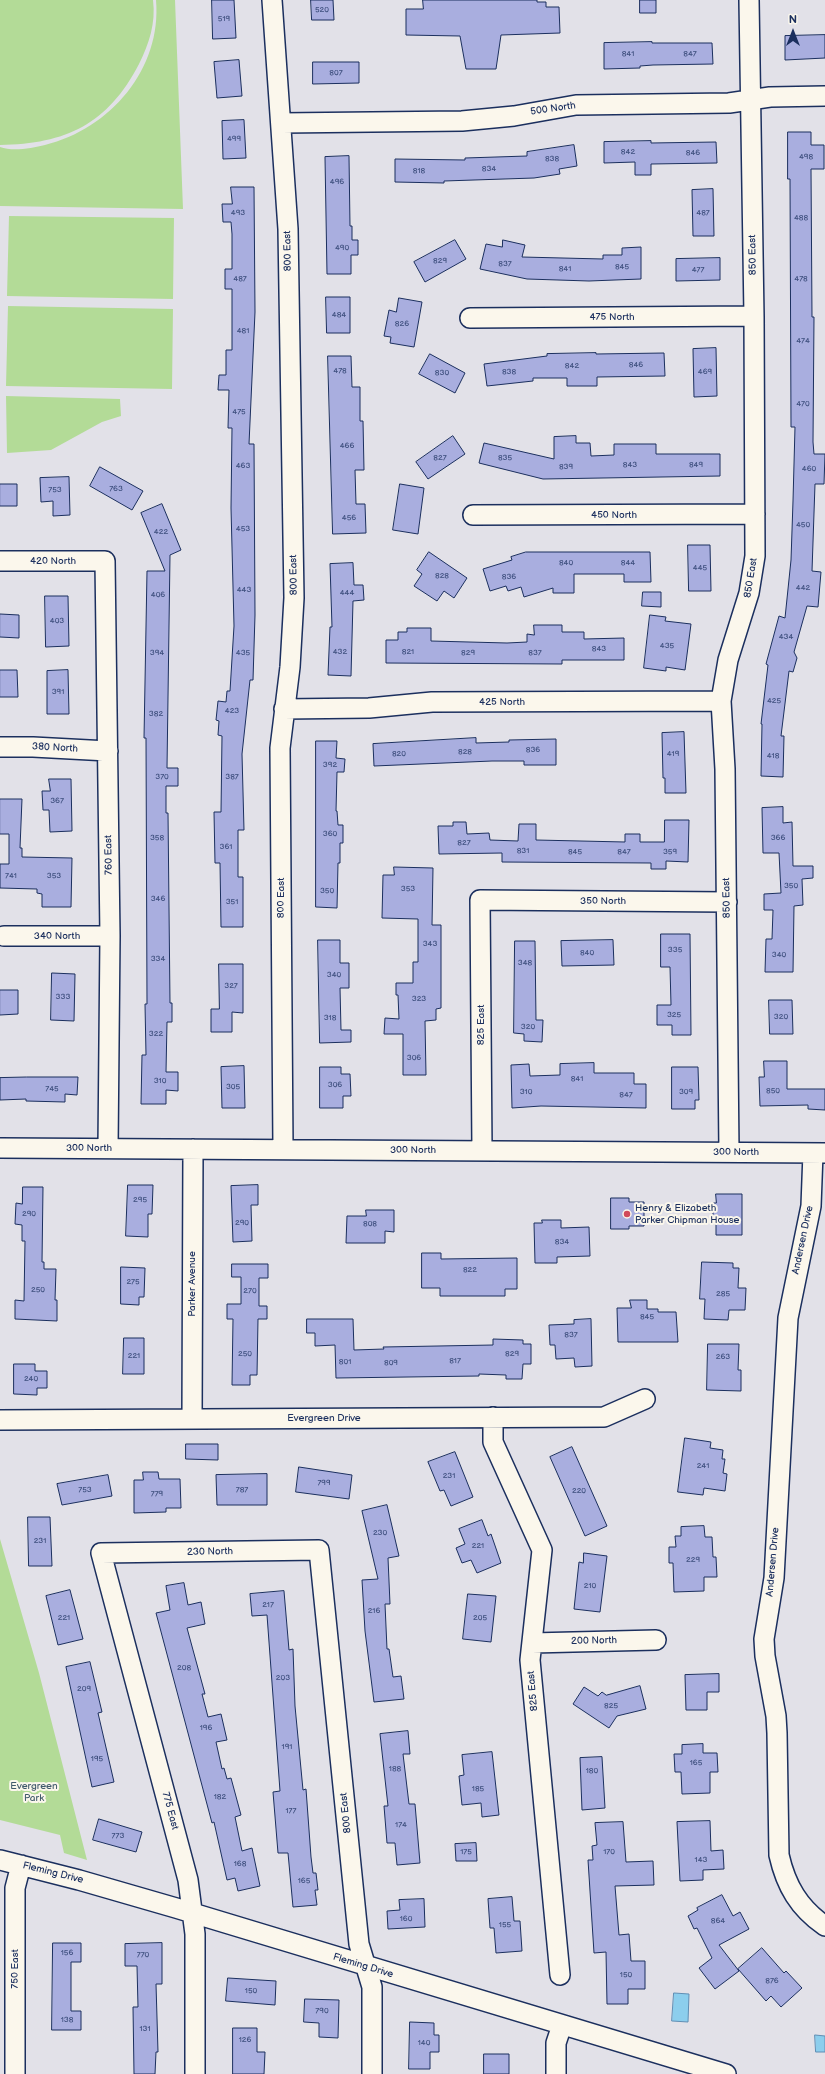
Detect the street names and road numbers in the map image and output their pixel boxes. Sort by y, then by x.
street label: 500 North [530,100,576,118]
street label: 800 East [282,231,294,271]
street label: 850 East [747,235,759,275]
street label: 475 North [590,311,634,323]
street label: 450 North [591,509,637,521]
street label: 420 North [30,555,76,567]
street label: 800 East [288,555,300,595]
street label: 850 East [742,557,760,599]
street label: 425 North [479,696,525,708]
street label: 380 North [32,741,78,755]
street label: 760 East [103,835,115,875]
street label: 800 East [275,878,287,918]
street label: 850 East [721,878,733,918]
street label: 350 North [580,895,626,907]
street label: 340 North [34,930,80,942]
street label: 825 East [475,1005,487,1045]
street label: 300 North [66,1142,112,1154]
street label: 300 North [390,1144,436,1156]
street label: 300 North [713,1146,759,1158]
street label: Andersen Drive [790,1205,816,1275]
street label: Parker Avenue [186,1251,198,1317]
street label: Evergreen Drive [287,1412,361,1424]
street label: Andersen Drive [764,1527,782,1597]
street label: 230 North [187,1546,233,1558]
street label: 200 North [571,1635,617,1647]
street label: 825 East [525,1670,541,1712]
street label: 775 East [159,1791,181,1831]
street label: 800 East [338,1792,354,1834]
street label: Fleming Drive [21,1860,85,1886]
street label: 750 East [9,1949,21,1989]
street label: Fleming Drive [331,1951,395,1981]

